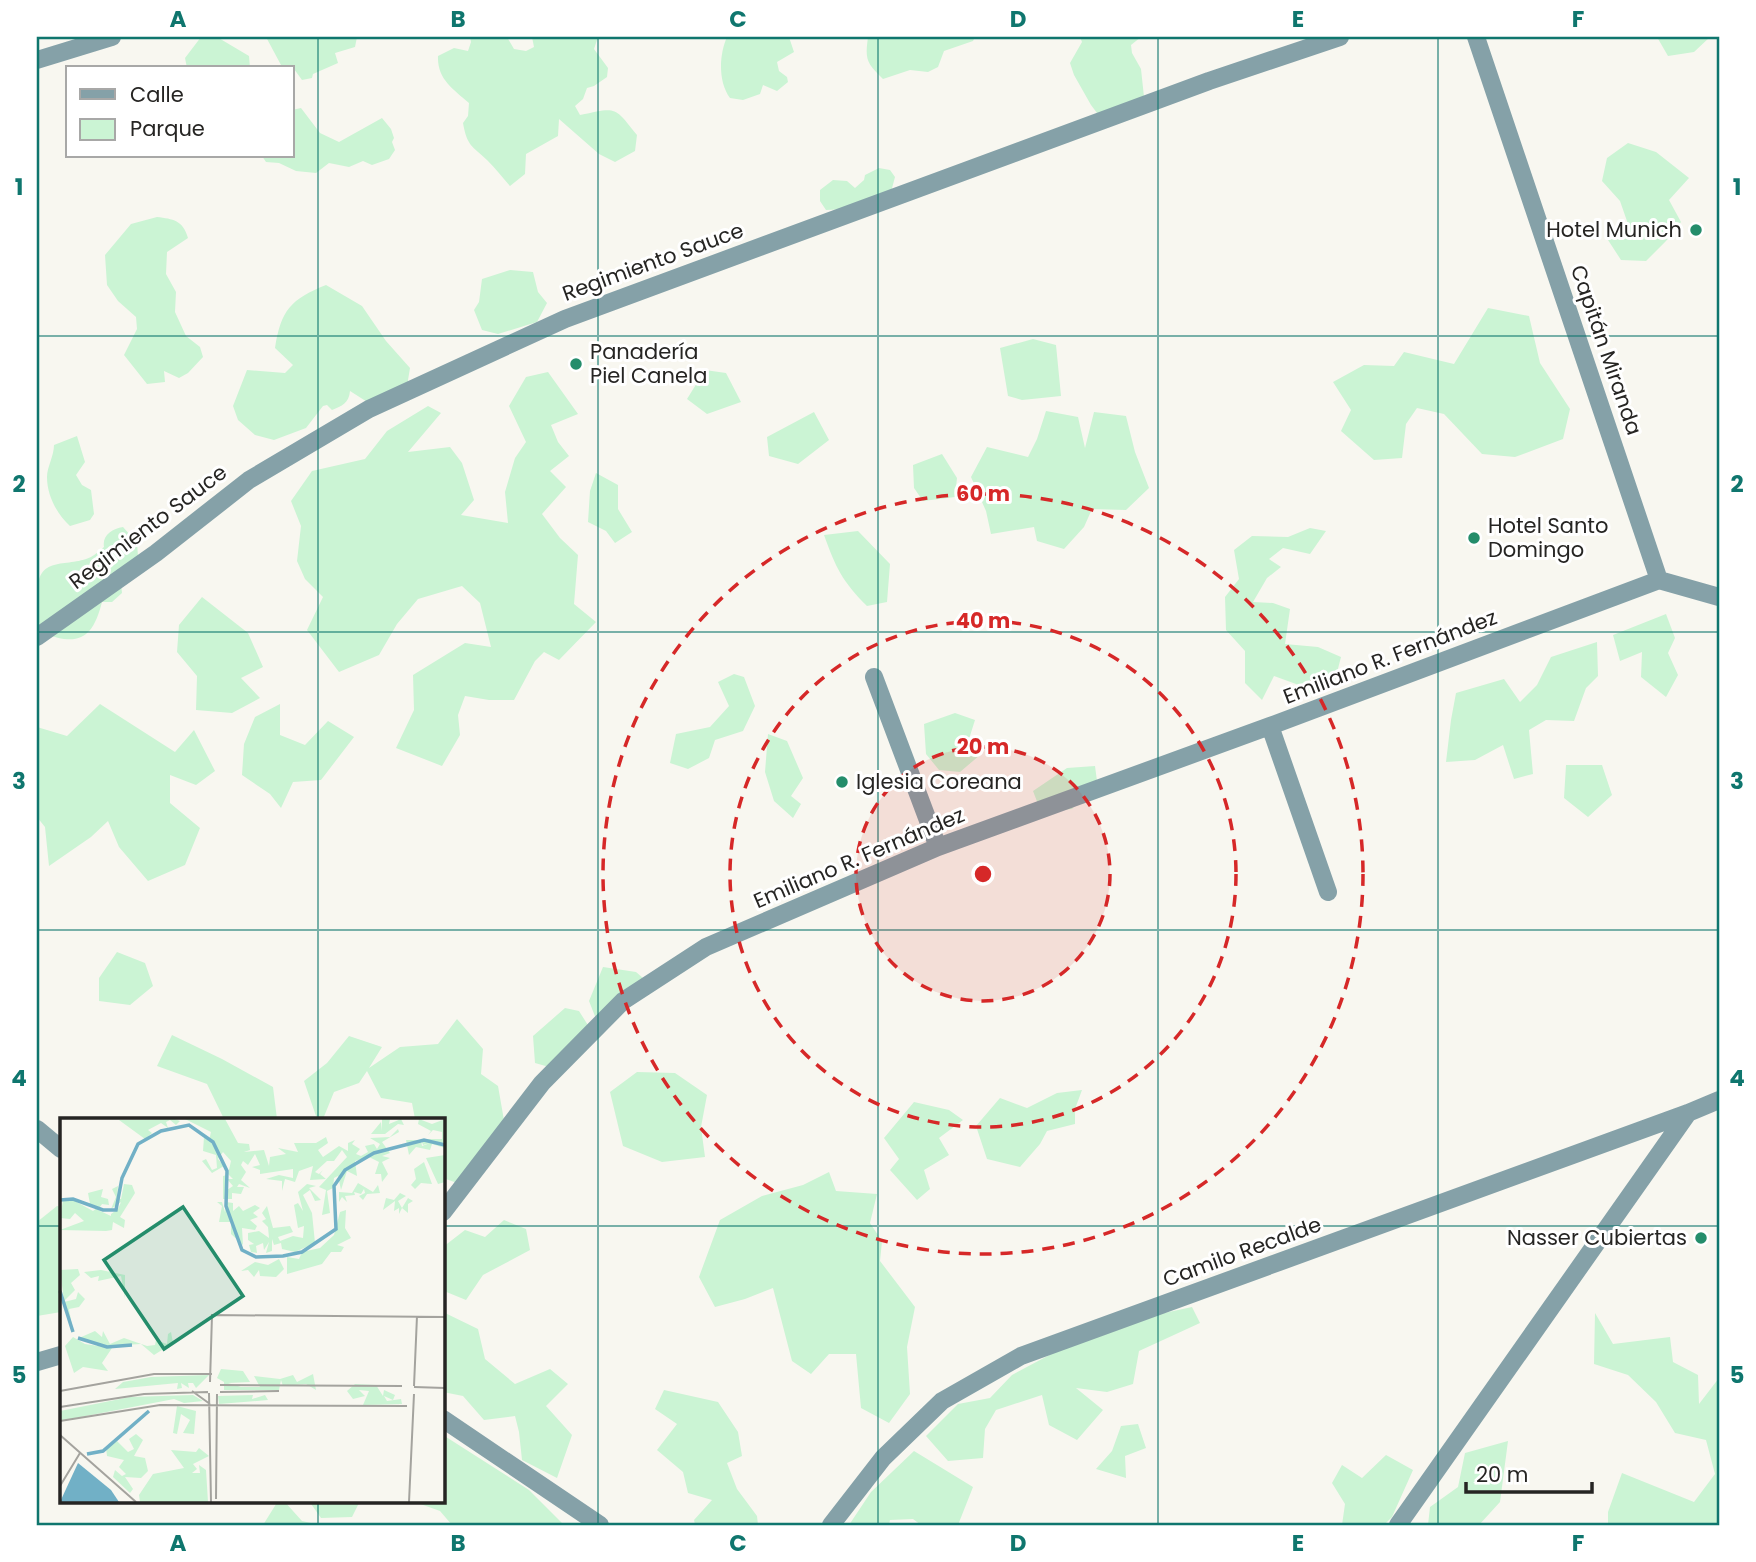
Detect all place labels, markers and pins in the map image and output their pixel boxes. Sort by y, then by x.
place label: Hotel Munich [1546,215,1682,244]
marker: Hotel Munich [1688,222,1704,238]
place label: Panadería Piel Canela [590,337,707,390]
marker: Panadería Piel Canela [568,356,584,372]
place label: Hotel Santo Domingo [1488,511,1608,564]
marker: Hotel Santo Domingo [1466,530,1482,546]
place label: Iglesia Coreana [856,767,1022,796]
marker: Iglesia Coreana [834,774,850,790]
centre of rings [971,862,995,886]
place label: Nasser Cubiertas [1507,1223,1687,1252]
marker: Nasser Cubiertas [1693,1230,1709,1246]

